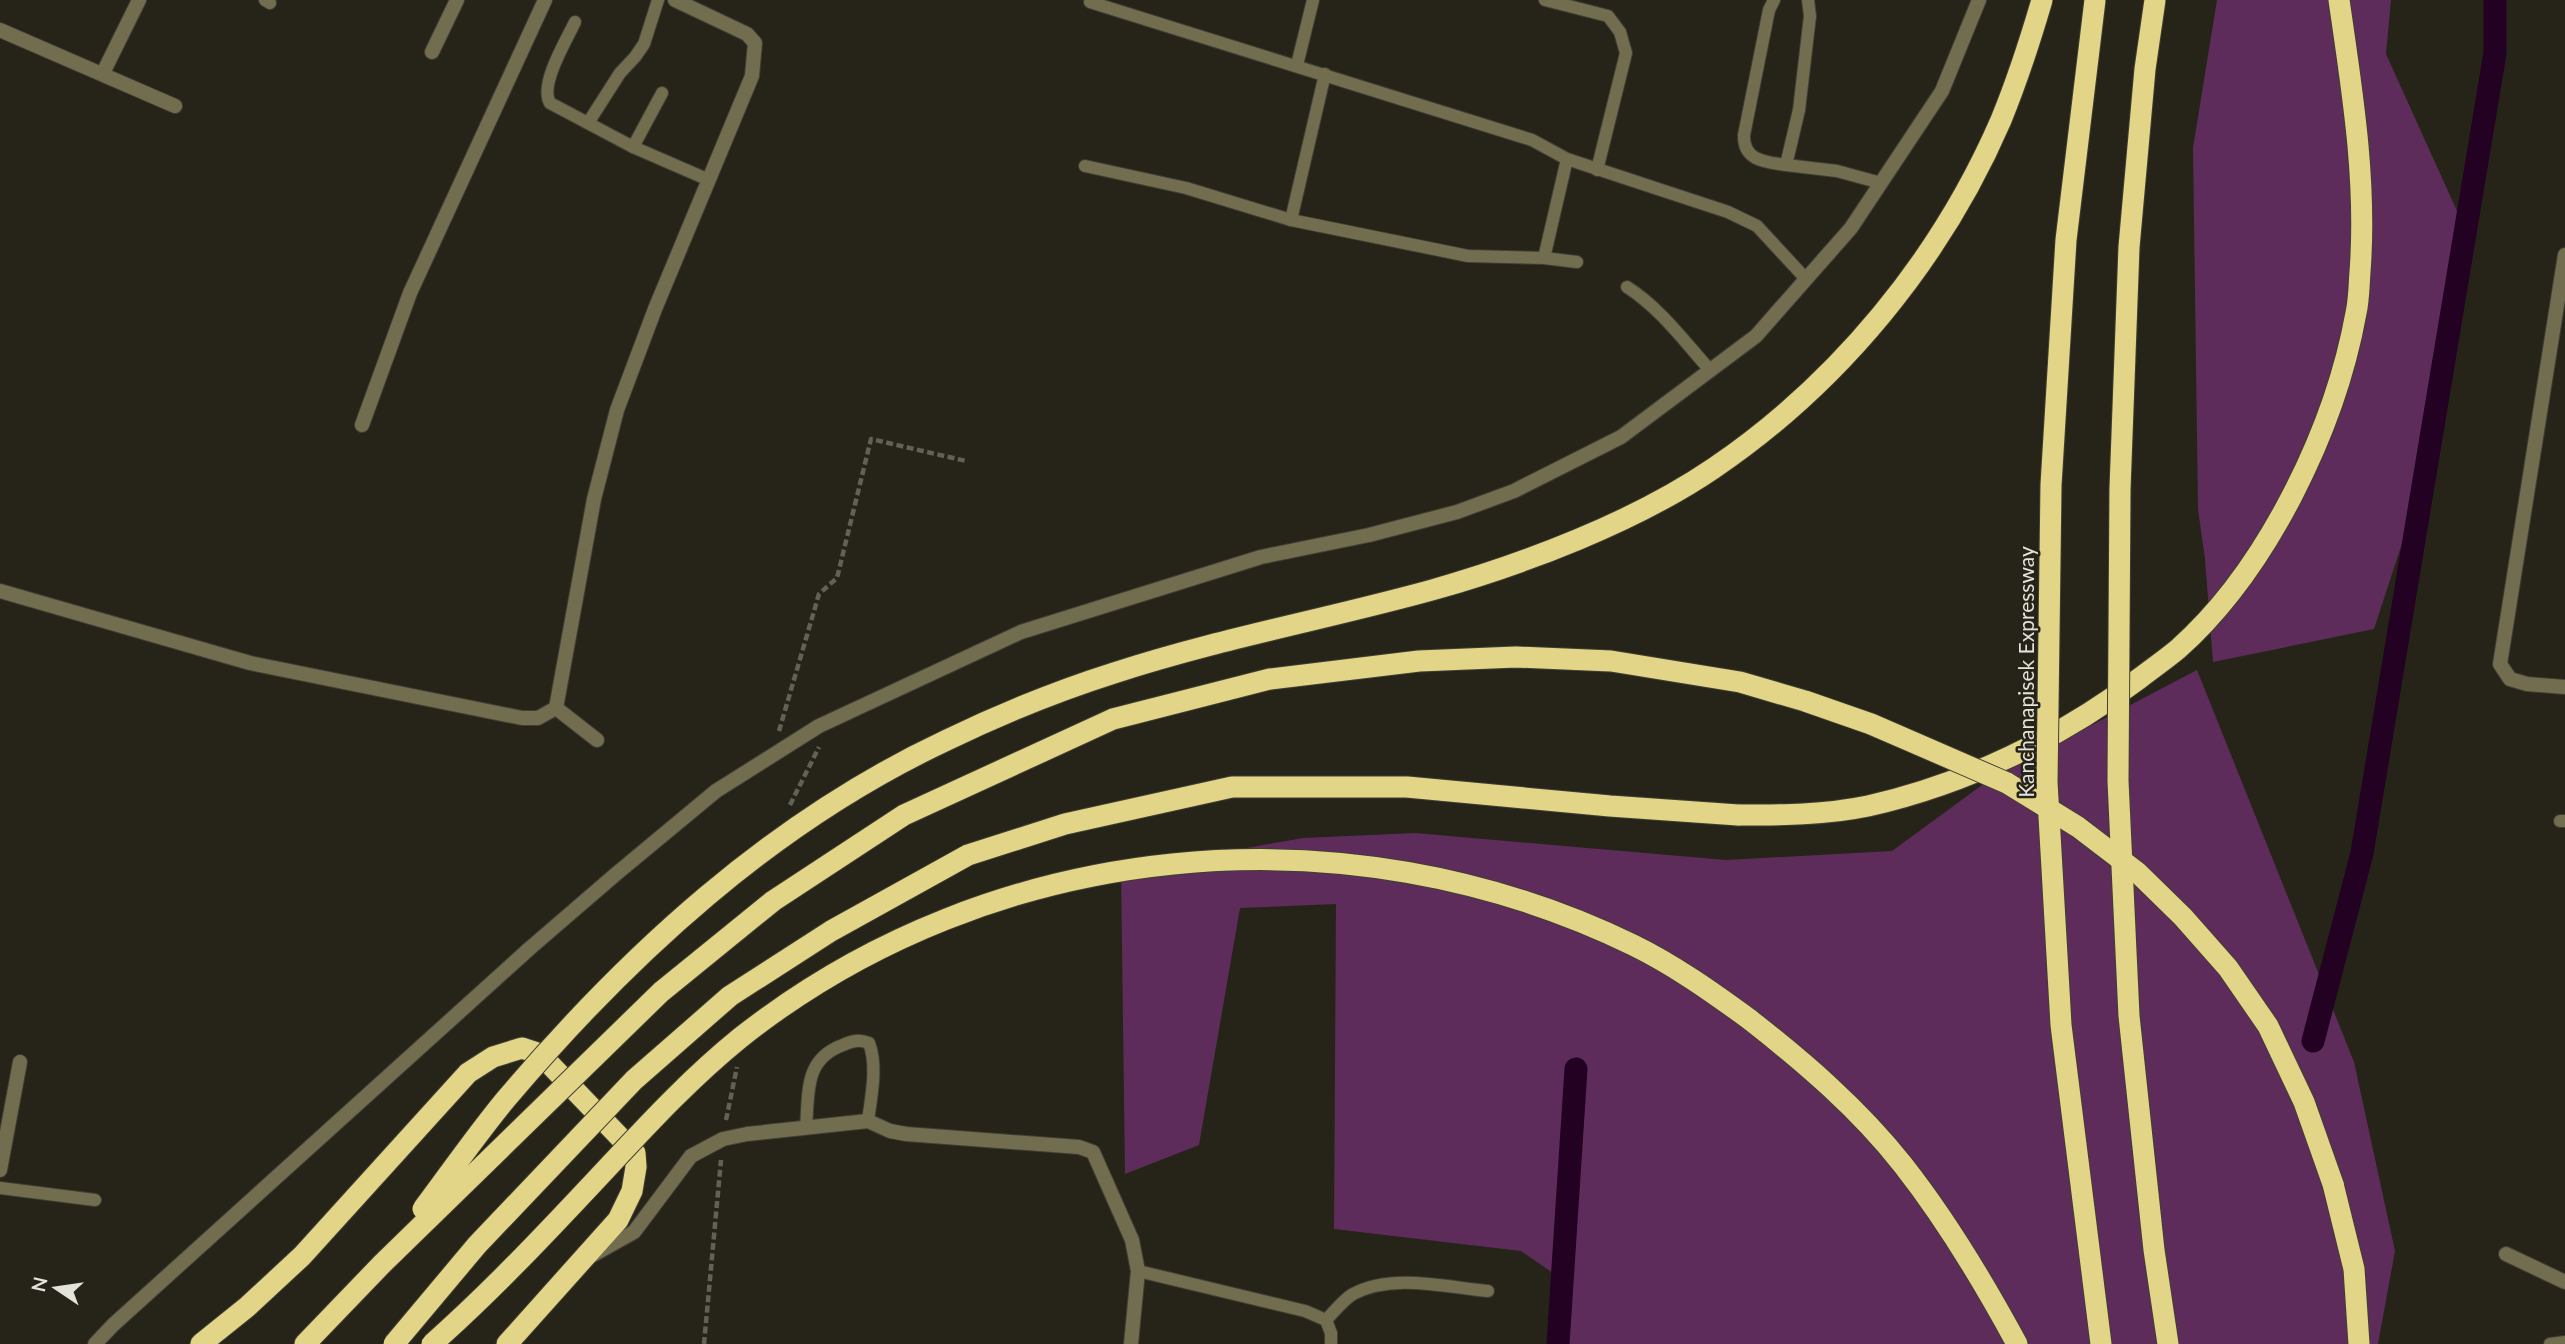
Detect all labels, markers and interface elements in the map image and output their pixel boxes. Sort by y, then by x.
street label: Kanchanapisek Expressway [2013,546,2038,798]
north arrow [21,1253,91,1323]
text: N [26,1274,52,1294]

